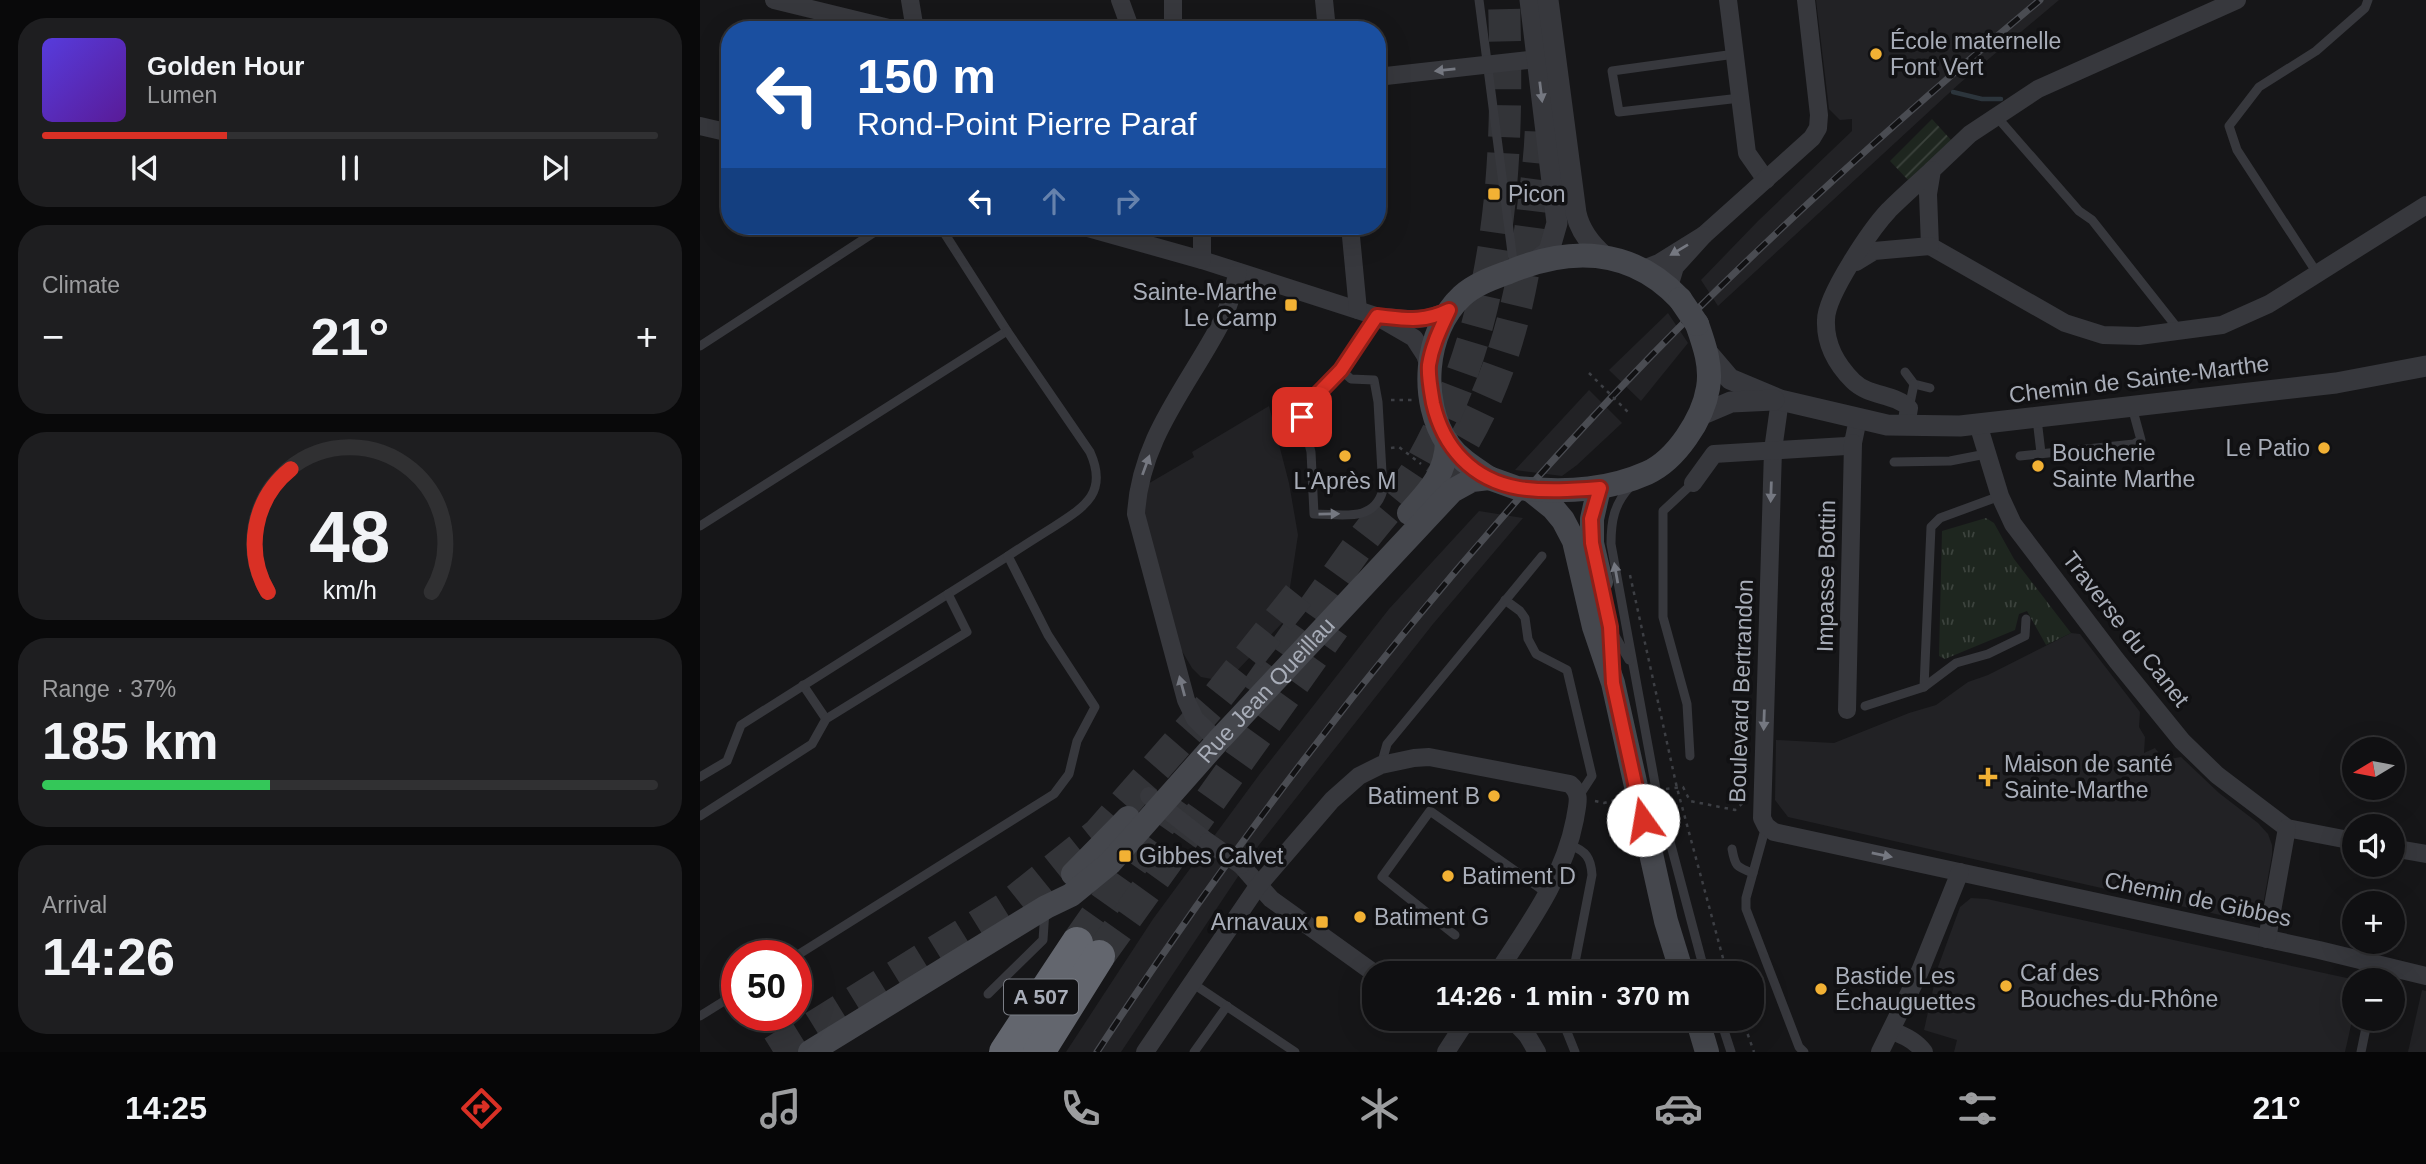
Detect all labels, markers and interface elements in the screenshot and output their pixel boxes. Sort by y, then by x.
place label: École maternelle Font Vert [1890,28,2061,80]
marker: École maternelle Font Vert [1868,46,1884,62]
icon: left [742,49,833,140]
text: 150 m [857,49,996,103]
text: Golden Hour [147,51,304,81]
one-way arrow [1433,65,1455,76]
one-way arrow [1535,81,1546,103]
text: Lumen [147,82,217,108]
text: Rond-Point Pierre Paraf [857,106,1197,142]
icon: previous [126,149,164,187]
icon: pause [331,149,369,187]
icon: next [536,149,574,187]
place label: Picon [1508,181,1566,207]
icon: left [962,182,1000,220]
icon: ahead [1035,182,1073,220]
icon: right [1108,182,1146,220]
marker: Picon [1486,186,1502,202]
one-way arrow [1669,244,1688,256]
text: Climate [42,272,120,298]
place label: Sainte-Marthe Le Camp [1133,279,1277,331]
marker: Sainte-Marthe Le Camp [1283,297,1299,313]
text: 21° [311,308,389,366]
text: − [42,316,64,358]
text: + [636,316,658,358]
street label: Chemin de Sainte-Marthe [2007,350,2271,408]
pin [1272,387,1332,447]
icon: arrive [1283,398,1321,436]
place label: Le Patio [2226,435,2310,461]
place label: Boucherie Sainte Marthe [2052,440,2195,492]
marker: Le Patio [2316,440,2332,456]
marker: L'Après M [1337,448,1353,464]
one-way arrow [1140,455,1151,476]
marker: Boucherie Sainte Marthe [2030,458,2046,474]
place label: L'Après M [1294,468,1396,494]
one-way arrow [1766,481,1777,503]
text: 48 [310,496,390,577]
street label: Impasse Bottin [1812,500,1840,652]
one-way arrow [1318,508,1340,520]
street label: Traverse du Canet [2057,546,2195,712]
one-way arrow [1610,562,1621,584]
text: km/h [323,576,377,604]
street label: Boulevard Bertrandon [1724,579,1758,803]
street label: Rue Jean Queillau [1192,612,1340,768]
one-way arrow [1176,674,1187,696]
text: Range · 37% [42,676,176,702]
one-way arrow [1759,709,1770,731]
text: 185 km [42,712,218,770]
north arrow [2342,737,2404,800]
map controls [2342,737,2405,1031]
place label: Maison de santé Sainte-Marthe [2004,751,2173,803]
marker: Maison de santé Sainte-Marthe [1978,767,1998,787]
place label: Batiment B [1368,783,1480,809]
position arrow [1606,783,1680,857]
marker: Batiment B [1486,788,1502,804]
button: sound [2342,814,2405,877]
place label: Gibbes Calvet [1139,843,1284,869]
marker: Gibbes Calvet [1117,848,1133,864]
one-way arrow [1871,850,1893,861]
place label: Batiment D [1462,863,1576,889]
street label: Chemin de Gibbes [2102,866,2294,932]
marker: Batiment D [1440,868,1456,884]
button: + [2342,891,2405,954]
text: Arrival [42,892,107,918]
place label: Batiment G [1374,904,1489,930]
place label: Arnavaux [1211,909,1308,935]
marker: Batiment G [1352,909,1368,925]
marker: Arnavaux [1314,914,1330,930]
text: 14:26 [42,928,175,986]
speed limit sign: 50 [721,940,812,1031]
place label: Caf des Bouches-du-Rhône [2020,960,2218,1012]
place label: Bastide Les Échauguettes [1835,963,1976,1015]
button: − [2342,968,2405,1031]
marker: Caf des Bouches-du-Rhône [1998,978,2014,994]
road number: A 507 [1004,979,1078,1014]
text: 14:26 · 1 min · 370 m [1436,981,1690,1011]
marker: Bastide Les Échauguettes [1813,981,1829,997]
icon: directions [457,1084,506,1133]
icon: music [756,1084,805,1133]
icon: phone [1056,1084,1105,1133]
icon: climate [1355,1084,1404,1133]
icon: car [1654,1084,1703,1133]
icon: filters [1953,1084,2002,1133]
text: 14:25 [125,1090,207,1126]
text: 21° [2252,1090,2301,1126]

